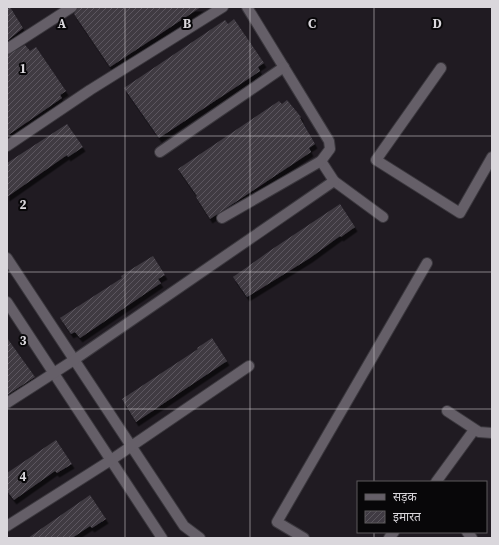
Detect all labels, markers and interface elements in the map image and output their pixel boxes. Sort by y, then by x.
text: A [58,15,67,32]
text: B [183,15,192,32]
text: C [308,15,316,32]
text: D [432,15,442,32]
text: 1 [19,60,27,77]
text: 2 [19,196,27,213]
text: 3 [19,332,27,349]
text: 4 [19,468,27,485]
legend [357,481,487,533]
text: सड़क [393,489,418,505]
text: इमारत [393,509,422,525]

